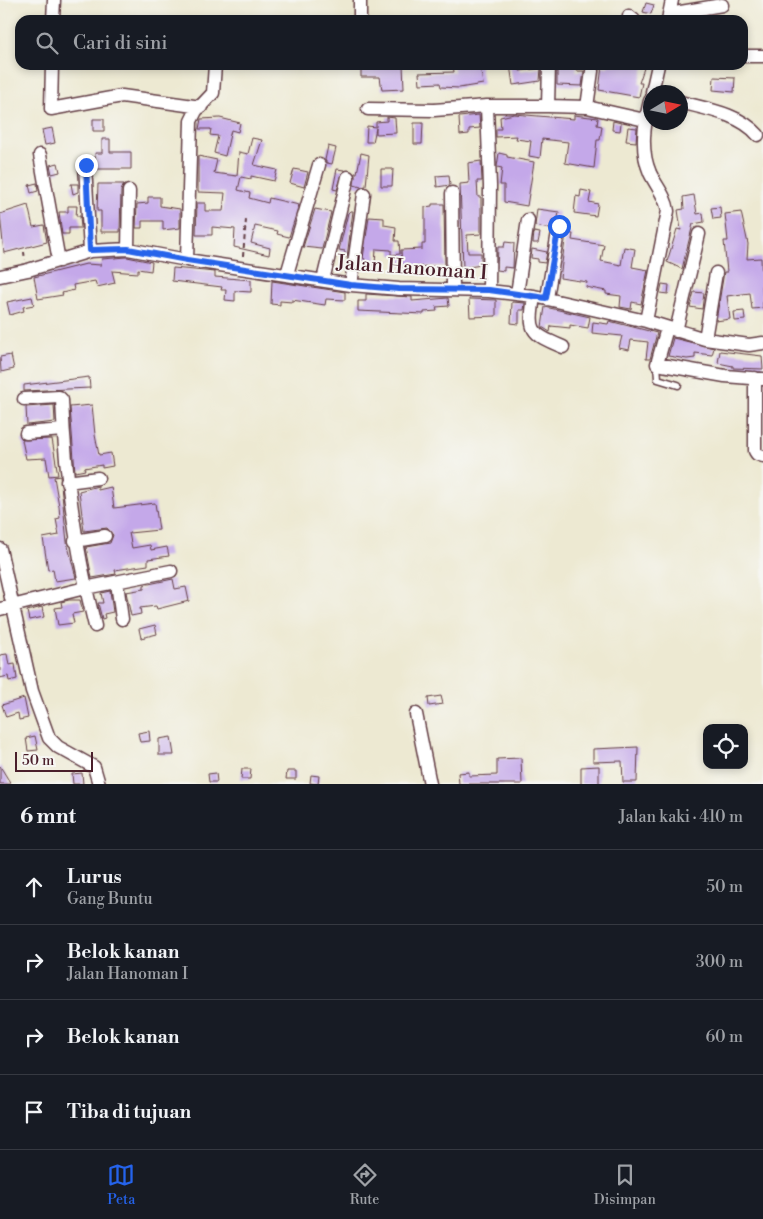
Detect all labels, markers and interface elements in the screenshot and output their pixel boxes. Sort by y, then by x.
search box [15,15,748,70]
icon: search [33,29,61,57]
text: Cari di sini [73,31,168,55]
north arrow [643,85,688,130]
route end [75,154,98,177]
route start [548,215,571,238]
street label: Jalan Hanoman I [335,251,489,286]
map controls [703,724,748,769]
button: locate [703,724,748,769]
scale bar [15,749,92,772]
text: 50 m [22,752,54,770]
text: 6 mnt [20,804,76,830]
text: Jalan kaki · 410 m [619,807,743,827]
text: Lurus [67,865,122,889]
icon: ahead [20,873,48,901]
text: 50 m [706,877,743,897]
text: Gang Buntu [67,889,153,909]
text: Belok kanan [67,940,180,964]
icon: right [20,948,48,976]
text: 300 m [696,952,743,972]
text: Jalan Hanoman I [67,964,188,984]
icon: right [20,1023,48,1051]
text: Belok kanan [67,1025,180,1049]
text: 60 m [705,1027,743,1047]
icon: arrive [20,1098,48,1126]
text: Tiba di tujuan [67,1100,191,1124]
tab: Peta [107,1161,135,1209]
tab: Rute [350,1161,379,1209]
tab: Disimpan [594,1161,656,1209]

